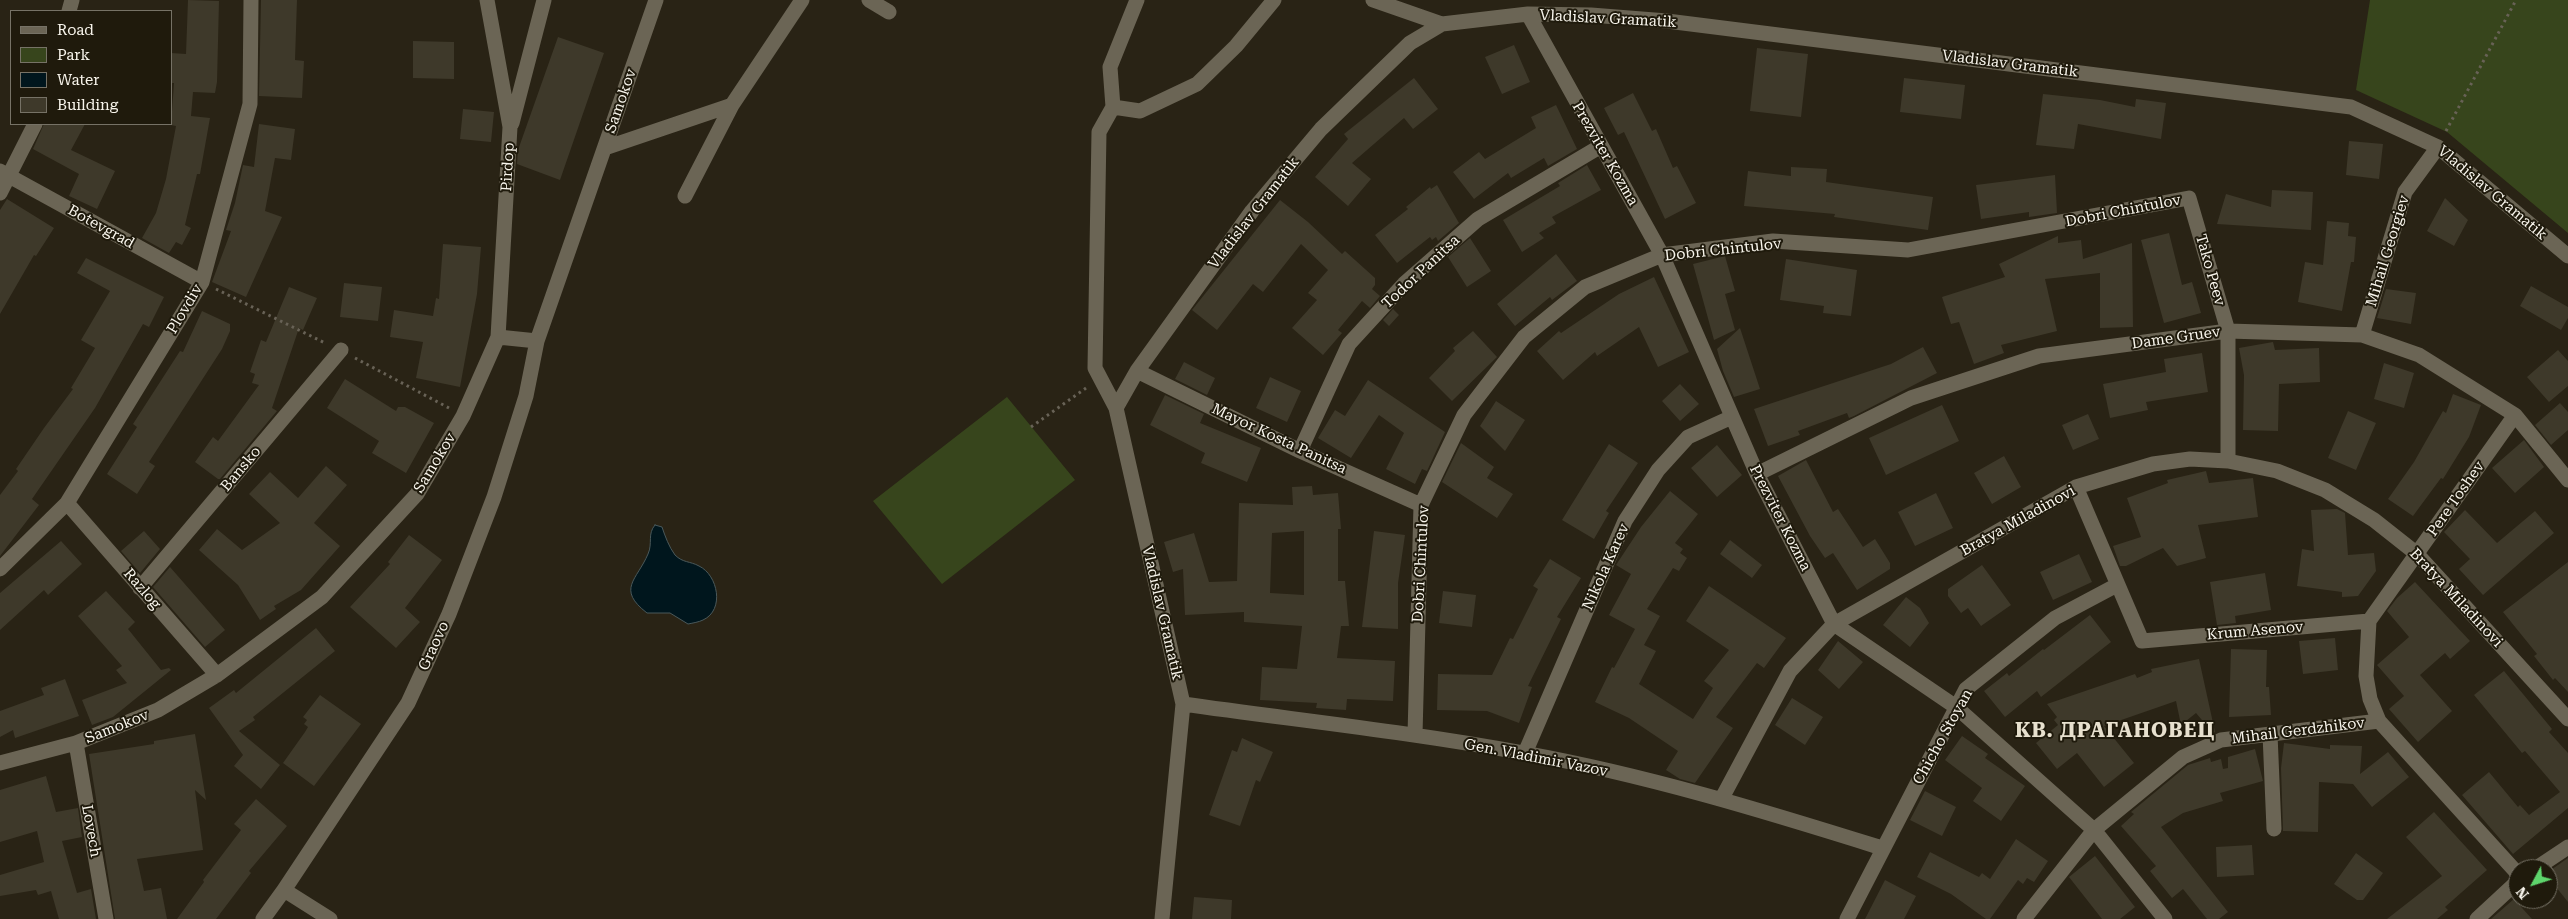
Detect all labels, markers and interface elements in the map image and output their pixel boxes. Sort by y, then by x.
street label: Vladislav Gramatik [1539,6,1677,32]
legend [10,10,172,125]
text: Road [57,21,94,39]
text: Park [57,46,90,64]
street label: Vladislav Gramatik [1941,47,2079,81]
street label: Samokov [602,66,640,136]
text: Water [57,71,99,89]
text: Building [57,96,118,114]
street label: Prezviter Kozma [1568,99,1642,209]
street label: Pirdop [498,142,518,192]
street label: Vladislav Gramatik [2434,142,2550,244]
street label: Vladislav Gramatik [1205,153,1303,273]
street label: Dobri Chintulov [2064,191,2182,231]
street label: Mihail Georgiev [2362,193,2414,309]
street label: Botevgrad [64,201,138,253]
street label: Todor Panitsa [1378,231,1464,313]
street label: Tako Peev [2191,232,2229,308]
street label: Dobri Chintulov [1664,235,1782,265]
street label: Plovdiv [163,281,207,337]
street label: Dame Gruev [2130,323,2222,353]
street label: Mayor Kosta Panitsa [1209,400,1349,478]
street label: Samokov [410,430,460,496]
street label: Bansko [217,443,265,495]
street label: Pere Toshev [2424,458,2488,540]
street label: Prezviter Kozma [1745,462,1815,574]
street label: Bratya Miladinovi [1957,482,2079,560]
street label: Dobri Chintulov [1409,505,1433,623]
street label: Nikola Karev [1579,521,1633,613]
street label: Vladislav Gramatik [1138,544,1186,682]
street label: Bratya Miladinovi [2406,545,2506,651]
street label: Razlog [120,565,164,613]
street label: Krum Asenov [2206,618,2304,644]
street label: Graovo [415,619,453,673]
street label: Chicho Stoyan [1909,686,1977,788]
street label: Samokov [83,706,151,748]
street label: Mihail Gerdzhikov [2230,714,2366,748]
district label: КВ. ДРАГАНОВЕЦ [2013,719,2217,743]
street label: Gen. Vladimir Vazov [1463,735,1609,781]
street label: Lovech [78,803,104,859]
north arrow [2508,859,2558,909]
text: N [2513,884,2532,902]

